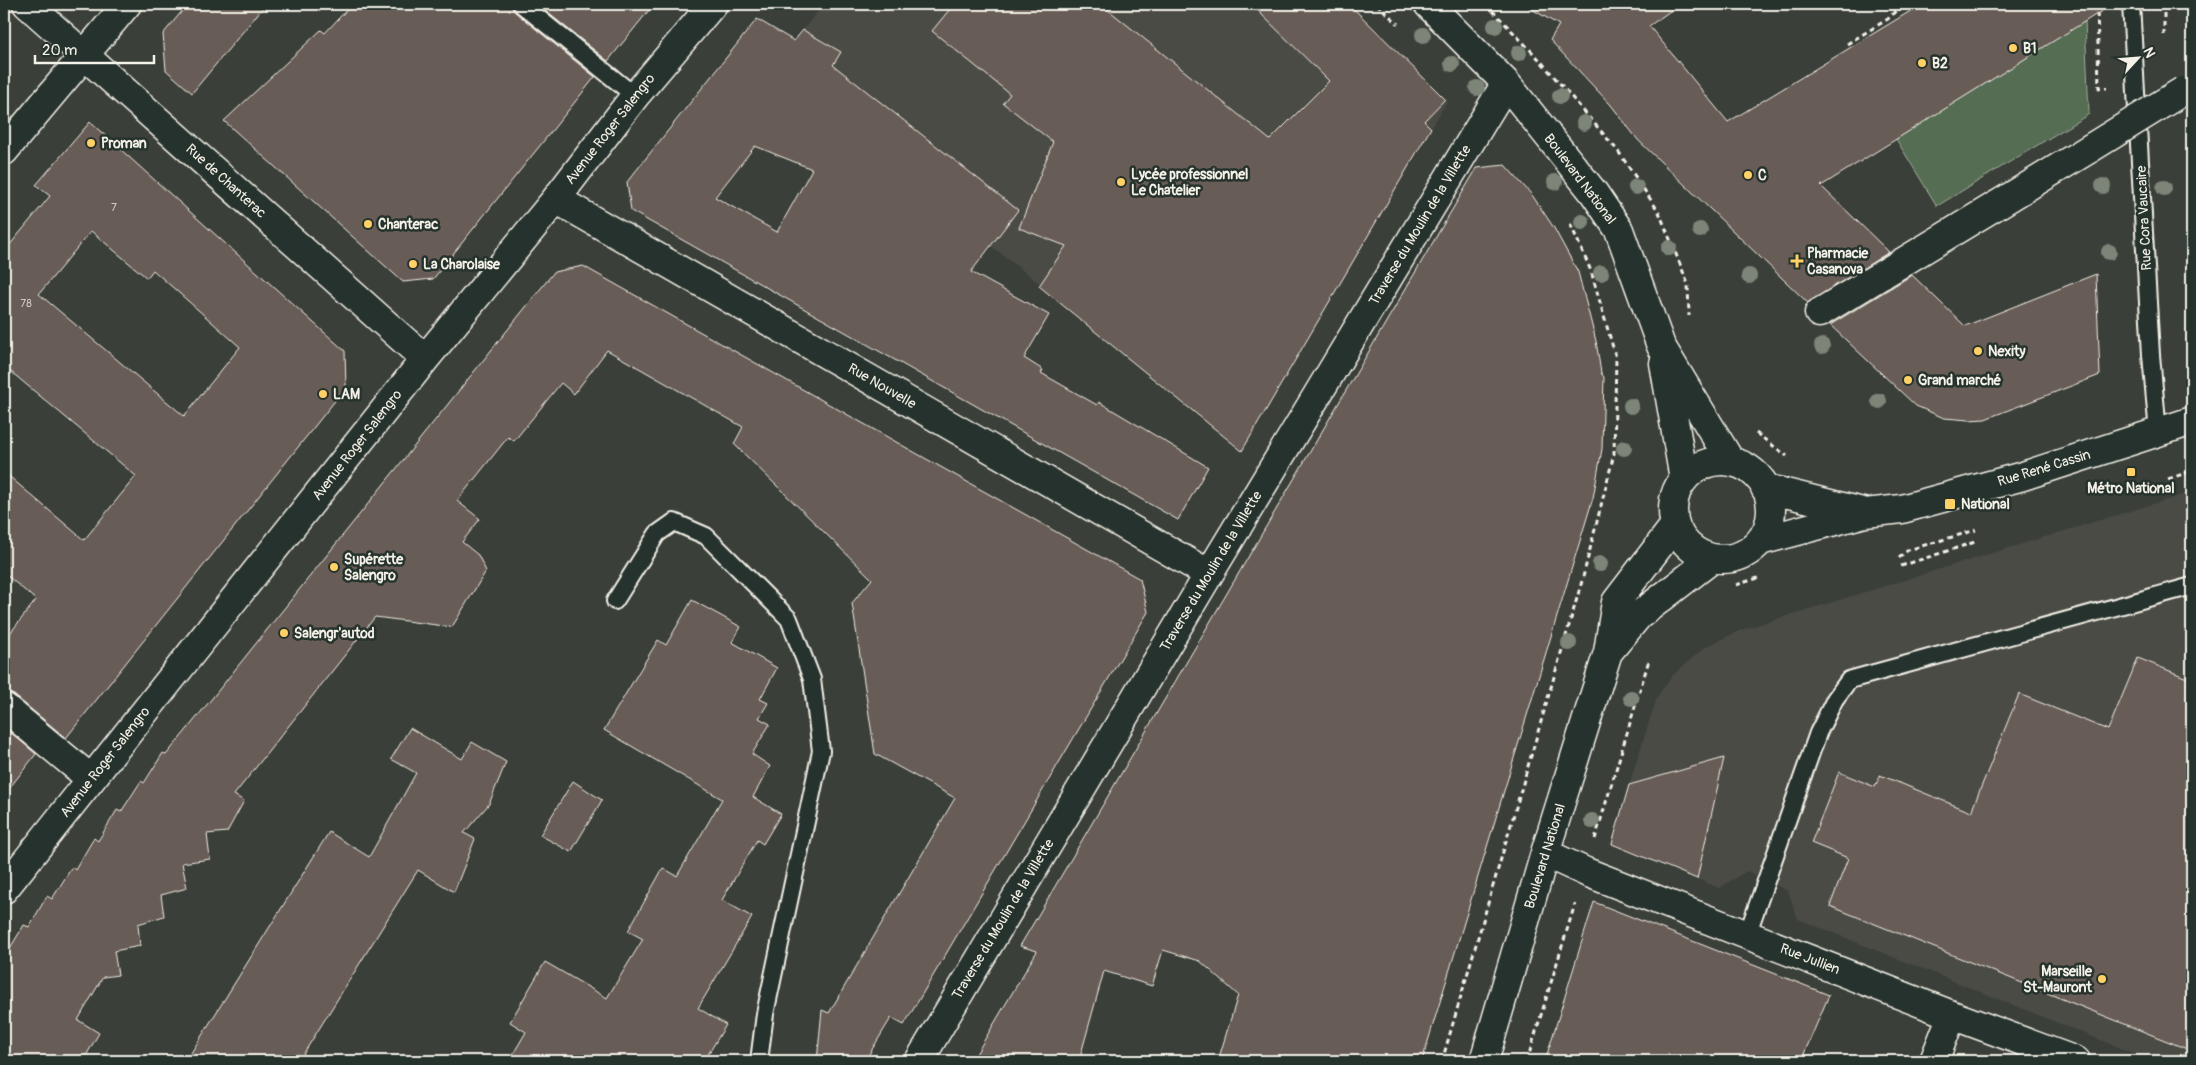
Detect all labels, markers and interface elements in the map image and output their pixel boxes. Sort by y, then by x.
scale bar [35,32,154,64]
north arrow [2114,32,2164,82]
place label: B1 [2023,40,2036,57]
text: 20 m [42,41,77,60]
marker: B1 [2007,42,2019,54]
text: N [2140,45,2159,61]
place label: B2 [1932,55,1948,72]
marker: B2 [1916,57,1928,69]
street label: Avenue Roger Salengro [562,70,659,188]
street label: Boulevard National [1540,130,1620,228]
place label: Proman [101,135,147,152]
marker: Proman [85,137,97,149]
street label: Rue de Chanterac [182,140,270,222]
street label: Traverse du Moulin de la Villette [1365,142,1475,308]
street label: Rue Cora Vaucaire [2133,165,2155,271]
place label: Lycée professionnel Le Chatelier [1131,166,1248,199]
place label: C [1758,167,1767,184]
marker: C [1742,169,1754,181]
marker: Lycée professionnel Le Chatelier [1115,176,1127,188]
house number: 7 [111,201,117,214]
place label: Chanterac [378,216,438,233]
marker: Chanterac [362,218,374,230]
place label: Pharmacie Casanova [1807,245,1869,278]
marker: Pharmacie Casanova [1791,255,1803,267]
place label: La Charolaise [423,256,501,273]
marker: La Charolaise [407,258,419,270]
house number: 78 [20,297,32,310]
place label: Nexity [1988,343,2025,360]
marker: Nexity [1972,345,1984,357]
street label: Rue Nouvelle [845,360,919,412]
place label: Grand marché [1918,372,2002,389]
marker: Grand marché [1902,374,1914,386]
street label: Avenue Roger Salengro [309,386,406,504]
place label: LAM [333,386,360,403]
marker: LAM [317,388,329,400]
street label: Rue René Cassin [1996,446,2093,490]
marker: Métro National [2125,466,2137,478]
place label: Métro National [2087,480,2175,497]
street label: Traverse du Moulin de la Villette [1156,488,1266,654]
place label: National [1961,496,2010,513]
marker: National [1943,497,1957,511]
place label: Supérette Salengro [344,551,404,584]
marker: Supérette Salengro [328,561,340,573]
place label: Salengr'autod [294,625,375,642]
marker: Salengr'autod [278,627,290,639]
street label: Avenue Roger Salengro [57,703,154,821]
street label: Boulevard National [1521,801,1569,911]
street label: Traverse du Moulin de la Villette [948,836,1058,1002]
street label: Rue Jullien [1778,940,1842,978]
place label: Marseille St-Mauront [2023,963,2093,996]
marker: Marseille St-Mauront [2096,973,2108,985]

